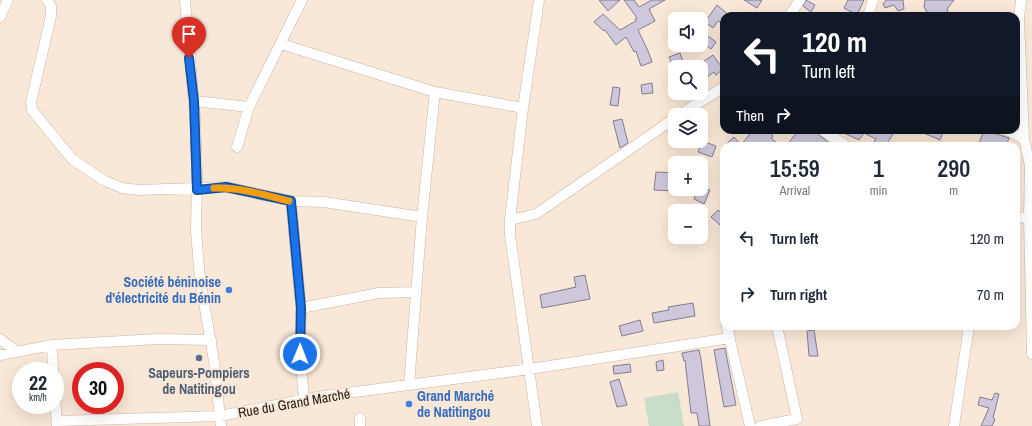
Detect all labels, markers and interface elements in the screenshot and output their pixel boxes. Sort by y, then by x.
map controls [668,12,708,244]
button: sound [668,12,708,52]
pin [172,17,206,58]
icon: arrive [178,23,200,45]
text: 120 m [802,23,867,61]
icon: left [736,28,788,80]
text: Turn left [802,59,855,84]
button: search [668,60,708,100]
icon: right [772,104,794,126]
text: Then [736,105,764,126]
button: layers [668,108,708,148]
text: 15:59 [770,152,820,184]
text: 1 [873,152,884,184]
text: 290 [937,152,970,184]
button: + [668,156,708,196]
text: Arrival [779,182,810,199]
text: min [870,182,887,199]
text: m [949,182,958,199]
button: − [668,204,708,244]
icon: left [736,227,758,249]
text: Turn left [770,228,818,249]
text: 120 m [970,228,1004,249]
place label: Société béninoise d'électricité du Bénin [105,273,221,307]
icon: right [736,283,758,305]
text: Turn right [770,284,827,305]
text: 70 m [977,284,1004,305]
marker: Société béninoise d'électricité du Bénin [224,285,234,295]
position arrow [279,333,321,375]
marker: Sapeurs-Pompiers de Natitingou [194,353,204,363]
speed limit sign: 30 [72,362,124,414]
place label: Sapeurs-Pompiers de Natitingou [148,364,250,398]
text: 22 [29,369,47,396]
street label: Rue du Grand Marché [237,384,351,422]
place label: Grand Marché de Natitingou [417,387,494,421]
text: km/h [29,391,47,404]
marker: Grand Marché de Natitingou [404,399,414,409]

